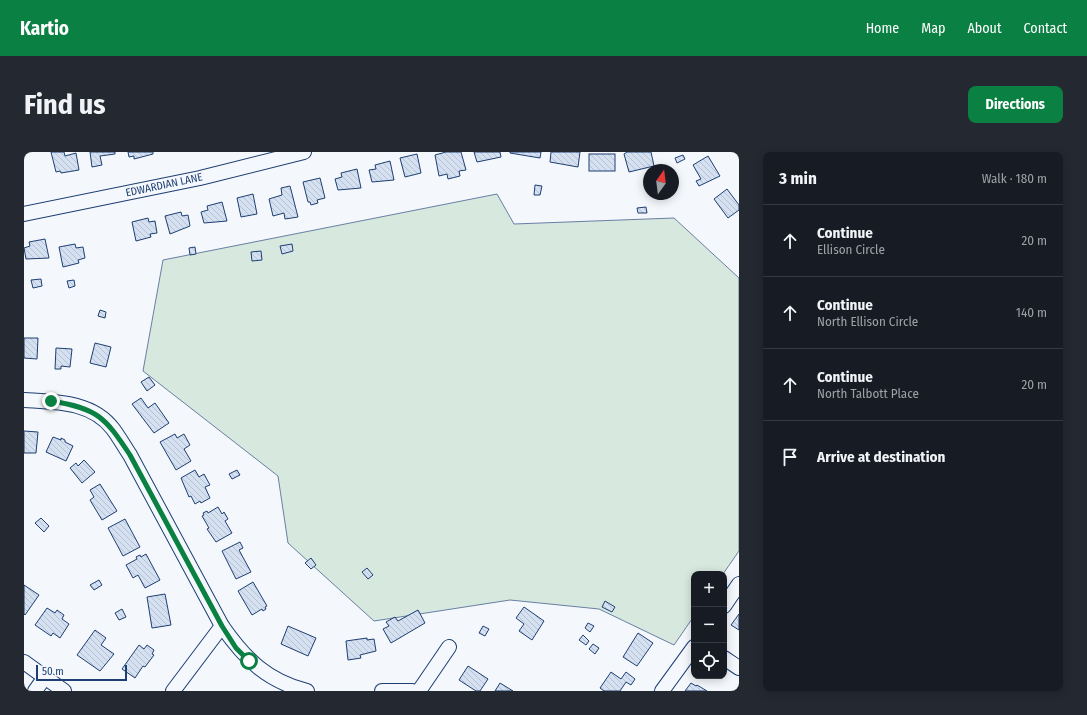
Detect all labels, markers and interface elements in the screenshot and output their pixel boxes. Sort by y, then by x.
text: Kartio [20,17,69,40]
text: Home [866,20,899,37]
text: Map [921,20,945,37]
text: About [967,20,1002,37]
text: Contact [1024,20,1067,37]
button: Directions [968,86,1063,123]
text: Find us [24,88,106,121]
north arrow [643,164,679,200]
text: 3 min [779,168,817,189]
street label: EDWARDIAN LANE [124,170,204,200]
text: Walk · 180 m [982,171,1047,186]
text: Continue [817,224,873,242]
icon: ahead [779,230,801,252]
text: 20 m [1021,233,1047,248]
text: Ellison Circle [817,242,885,257]
text: Continue [817,296,873,314]
icon: ahead [779,302,801,324]
text: 140 m [1016,305,1047,320]
text: North Ellison Circle [817,314,918,329]
text: Continue [817,368,873,386]
icon: ahead [779,374,801,396]
text: 20 m [1021,377,1047,392]
text: North Talbott Place [817,386,919,401]
route end [42,392,60,410]
icon: arrive [779,446,801,468]
text: Arrive at destination [817,448,945,466]
map controls [691,571,727,679]
button: + [691,571,727,607]
button: − [691,607,727,643]
button: locate [691,643,727,679]
route start [240,652,258,670]
scale bar [36,663,127,682]
text: 50 m [42,665,64,678]

